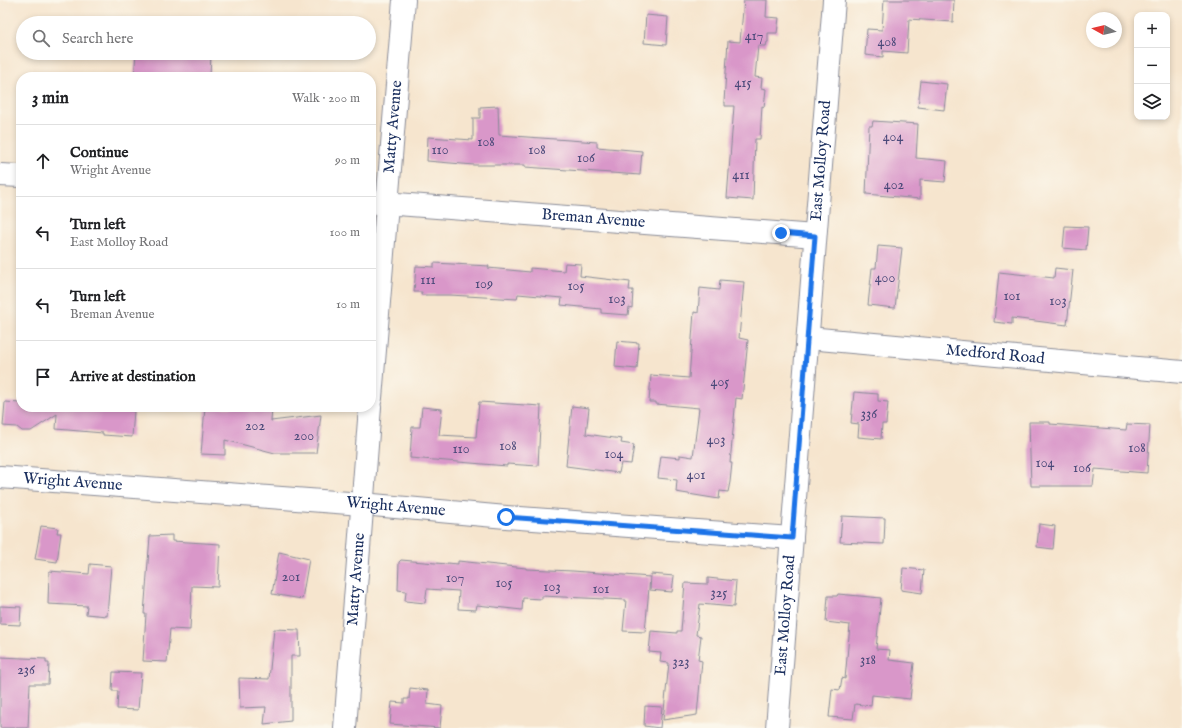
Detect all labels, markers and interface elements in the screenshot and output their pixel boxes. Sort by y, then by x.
north arrow [1086,12,1122,48]
map controls [1134,12,1170,120]
button: + [1134,12,1170,48]
search box [16,16,376,60]
icon: search [30,27,52,49]
house number: 417 [745,27,763,45]
text: Search here [62,29,133,48]
house number: 408 [877,33,897,51]
button: − [1134,48,1170,84]
house number: 415 [734,74,752,92]
street label: Matty Avenue [380,80,407,174]
button: layers [1134,84,1170,120]
text: 3 min [32,88,69,109]
text: Walk · 200 m [292,90,360,107]
street label: East Molloy Road [807,99,836,222]
house number: 404 [883,128,903,146]
house number: 108 [477,133,495,151]
house number: 110 [431,141,449,159]
house number: 108 [528,141,546,159]
text: Continue [70,143,128,162]
house number: 106 [577,149,596,167]
icon: ahead [32,150,54,172]
text: 90 m [335,152,360,169]
text: Wright Avenue [70,162,151,179]
house number: 411 [732,166,750,184]
house number: 402 [884,176,905,194]
street label: Breman Avenue [541,205,646,233]
text: Turn left [70,215,126,234]
icon: left [32,222,54,244]
text: 100 m [330,224,360,241]
route end [772,224,790,242]
text: East Molloy Road [70,234,168,251]
house number: 400 [875,269,895,287]
house number: 111 [420,271,436,289]
house number: 109 [475,275,493,293]
house number: 105 [567,277,585,295]
text: Turn left [70,287,126,306]
house number: 101 [1003,287,1021,305]
house number: 103 [608,290,626,308]
house number: 103 [1049,292,1067,310]
icon: left [32,294,54,316]
text: 10 m [336,296,360,313]
text: Breman Avenue [70,306,155,323]
street label: Medford Road [945,341,1046,370]
icon: arrive [32,366,54,388]
text: Arrive at destination [70,367,196,386]
house number: 405 [711,373,729,391]
house number: 336 [861,405,878,423]
house number: 202 [245,417,265,435]
house number: 200 [294,427,314,445]
house number: 403 [707,431,725,449]
house number: 108 [499,437,517,455]
house number: 108 [1128,439,1146,457]
house number: 110 [452,440,470,458]
house number: 104 [605,445,624,463]
house number: 104 [1036,454,1055,472]
house number: 106 [1073,459,1092,477]
house number: 401 [687,466,705,484]
street label: Wright Avenue [22,469,123,496]
street label: Wright Avenue [345,493,446,521]
route start [497,508,515,526]
street label: Matty Avenue [343,532,370,627]
street label: East Molloy Road [771,554,801,676]
house number: 201 [282,568,300,586]
house number: 107 [446,569,464,587]
house number: 105 [495,574,513,592]
house number: 103 [543,578,561,596]
house number: 101 [592,580,610,598]
house number: 325 [711,584,727,602]
house number: 318 [860,651,876,669]
house number: 323 [672,653,690,671]
house number: 236 [17,661,36,679]

